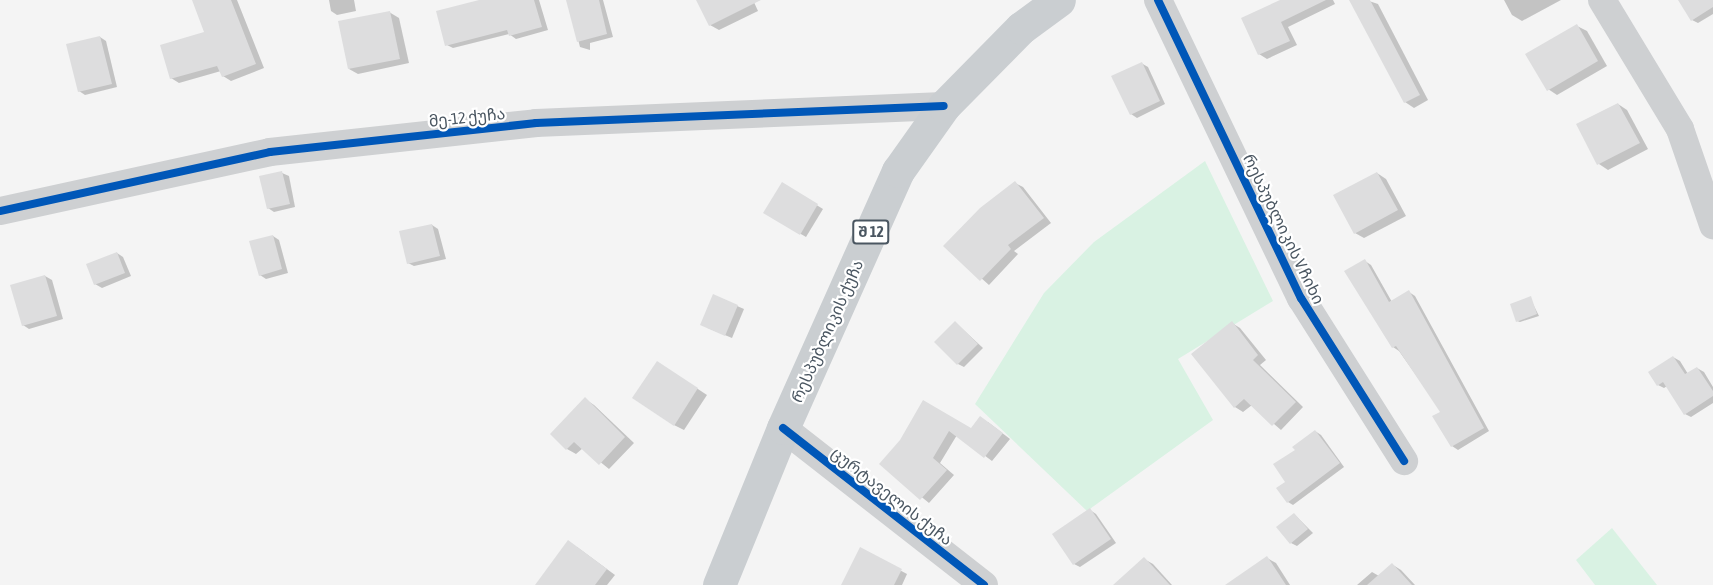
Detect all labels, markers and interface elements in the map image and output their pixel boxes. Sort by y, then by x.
street label: მე-12 ქუჩა [428,103,506,131]
street label: რესპუბლიკის V ჩიხი [1239,151,1329,307]
road number: შ 12 [852,220,890,244]
street label: რესპუბლიკის ქუჩა [787,257,867,405]
street label: ცურტაველის ქუჩა [828,443,956,549]

